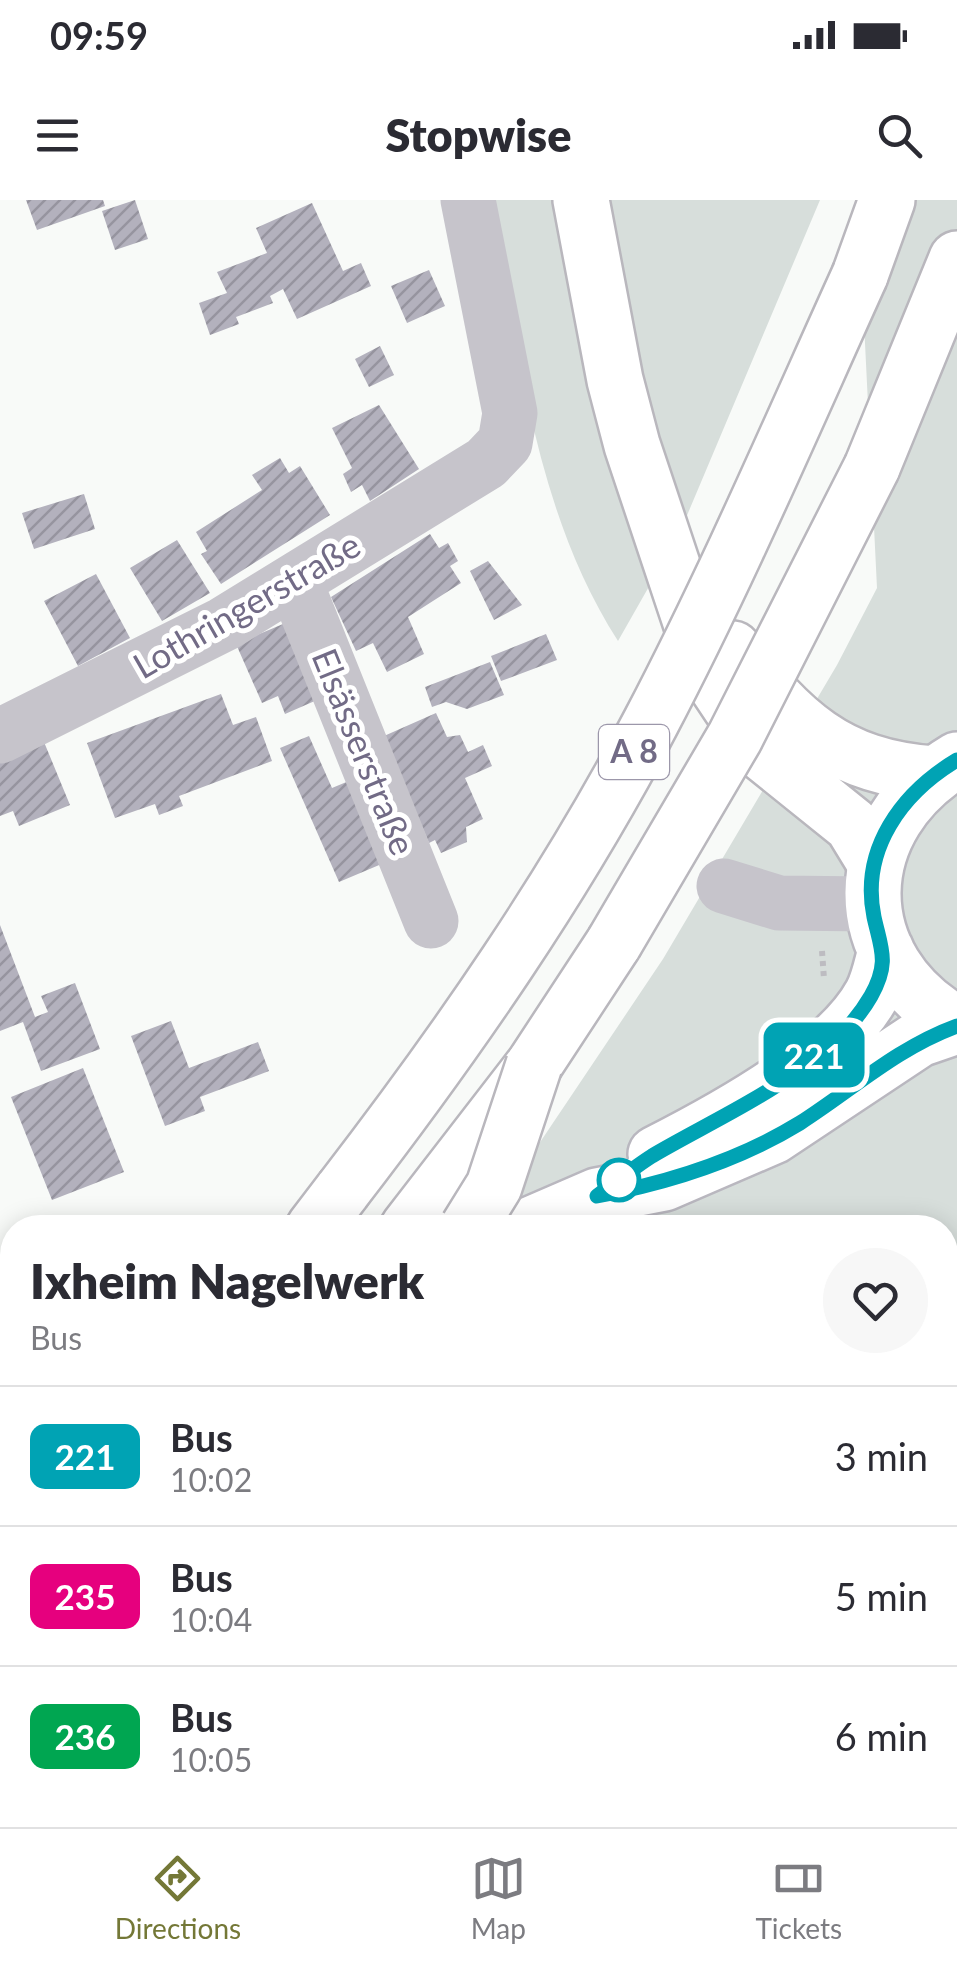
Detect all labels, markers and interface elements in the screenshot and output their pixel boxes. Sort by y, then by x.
text: 09:59 [50,12,148,58]
icon: menu [30,108,85,163]
text: Stopwise [386,108,571,162]
icon: search [872,108,927,163]
street label: Lothringerstraße [125,522,367,686]
street label: Elsässerstraße [304,642,425,860]
road number: A 8 [599,725,669,779]
line badge: 221 [756,1022,872,1088]
text: 221 [784,1034,844,1076]
unlabelled marker [598,1159,640,1201]
button: heart [823,1248,928,1353]
text: Ixheim Nagelwerk [30,1252,424,1309]
text: Bus [30,1318,82,1357]
text: Bus [170,1414,233,1460]
text: 3 min [835,1433,928,1479]
text: 221 [55,1435,115,1477]
text: 10:02 [170,1460,252,1499]
text: Bus [170,1554,233,1600]
text: 5 min [835,1573,928,1619]
text: 235 [55,1575,115,1617]
text: 10:04 [170,1600,252,1639]
text: Bus [170,1694,233,1740]
text: 6 min [835,1713,928,1759]
text: 236 [55,1715,115,1757]
text: 10:05 [170,1740,252,1779]
tab: Directions [115,1851,241,1945]
tab: Map [471,1851,526,1945]
tab: Tickets [755,1851,842,1945]

